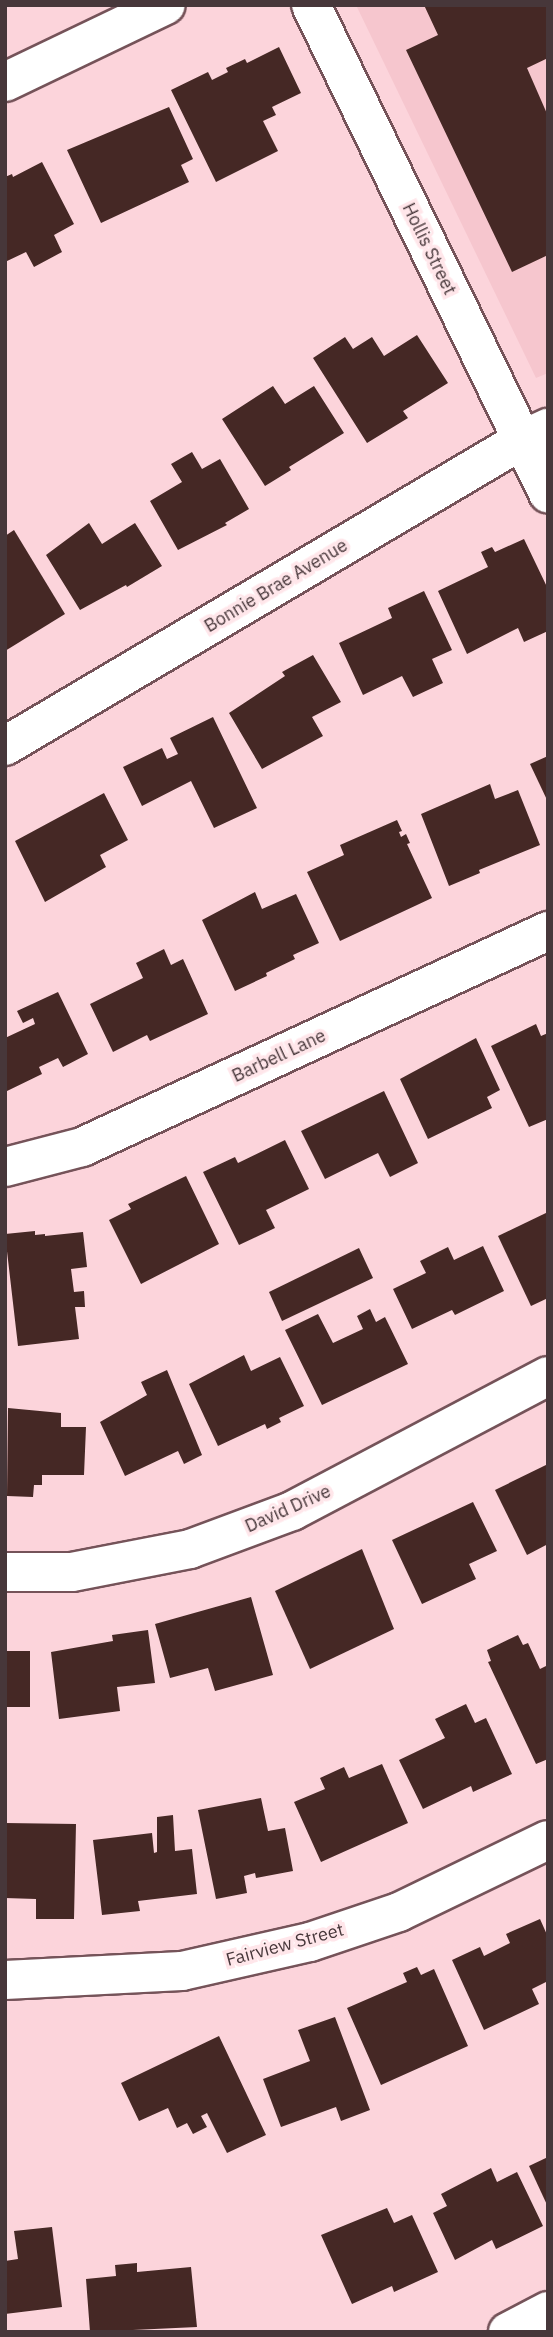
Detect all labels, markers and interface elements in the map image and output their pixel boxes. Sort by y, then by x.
street label: Hollis Street [398,200,460,298]
street label: Bonnie Brae Avenue [201,535,351,637]
street label: Barbell Lane [229,1025,329,1087]
street label: David Drive [242,1481,334,1537]
street label: Fairview Street [224,1919,346,1971]

